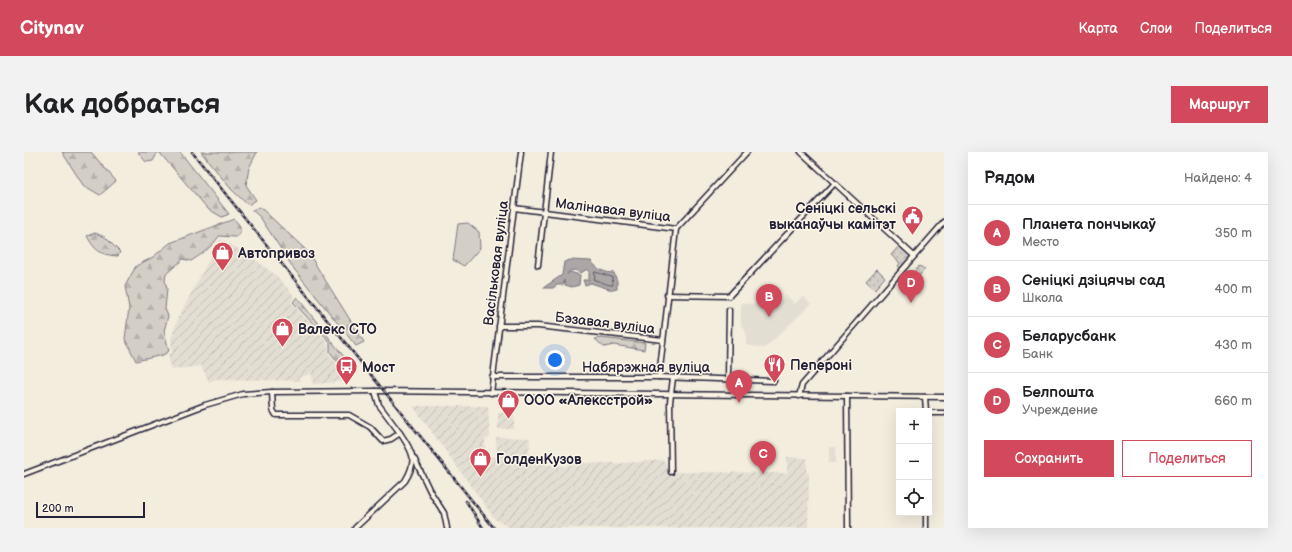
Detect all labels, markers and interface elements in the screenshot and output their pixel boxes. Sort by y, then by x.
text: Citynav [20,17,84,40]
text: Карта [1078,20,1118,37]
text: Слои [1140,20,1172,37]
text: Поделиться [1194,20,1272,37]
button: Маршрут [1171,86,1268,123]
text: Как добраться [24,88,221,121]
text: Рядом [984,168,1035,188]
text: Найдено: 4 [1184,170,1252,186]
street label: Малінавая вуліца [554,194,673,226]
street label: Васільковая вуліца [480,199,512,326]
place label: Сеніцкі сельскі выканаўчы камітэт [769,200,896,233]
public building icon: Сеніцкі сельскі выканаўчы камітэт [899,203,925,236]
text: Планета пончыкаў [1022,215,1156,234]
text: A [993,225,1001,241]
text: 350 m [1215,225,1252,241]
text: Место [1022,234,1059,250]
shop icon: Автопривоз [209,240,235,273]
place label: Автопривоз [237,245,315,262]
pin: D [898,270,924,303]
text: Сеніцкі дзіцячы сад [1022,271,1165,290]
text: B [992,281,1002,297]
text: 400 m [1215,281,1252,297]
pin: B [756,284,782,317]
text: Школа [1022,290,1063,306]
street label: Бэзавая вуліца [554,308,657,338]
shop icon: Валекс СТО [269,316,295,349]
place label: Валекс СТО [298,321,377,338]
text: Беларусбанк [1022,327,1116,346]
text: C [992,337,1002,353]
text: 430 m [1214,337,1252,353]
text: Банк [1022,346,1053,362]
your location [545,350,565,370]
restaurant icon: Пепероні [761,352,787,385]
bus stop icon: Мост [333,354,359,387]
place label: Пепероні [790,357,852,374]
place label: Мост [362,359,396,376]
street label: Набярэжная вуліца [582,359,711,376]
pin: A [726,370,752,403]
text: Белпошта [1022,383,1094,402]
shop icon: ООО «Алексстрой» [496,387,522,420]
place label: ООО «Алексстрой» [524,392,653,409]
text: D [992,393,1002,409]
text: 660 m [1214,393,1252,409]
text: Учреждение [1022,402,1098,418]
map controls [896,408,932,516]
button: + [896,408,932,444]
button: Сохранить [984,440,1114,477]
button: Поделиться [1122,440,1252,477]
pin: C [750,441,776,474]
button: − [896,444,932,480]
shop icon: ГолденКузов [468,446,494,479]
place label: ГолденКузов [496,451,582,468]
button: locate [896,480,932,516]
scale bar [36,500,145,519]
text: 200 m [42,502,74,515]

